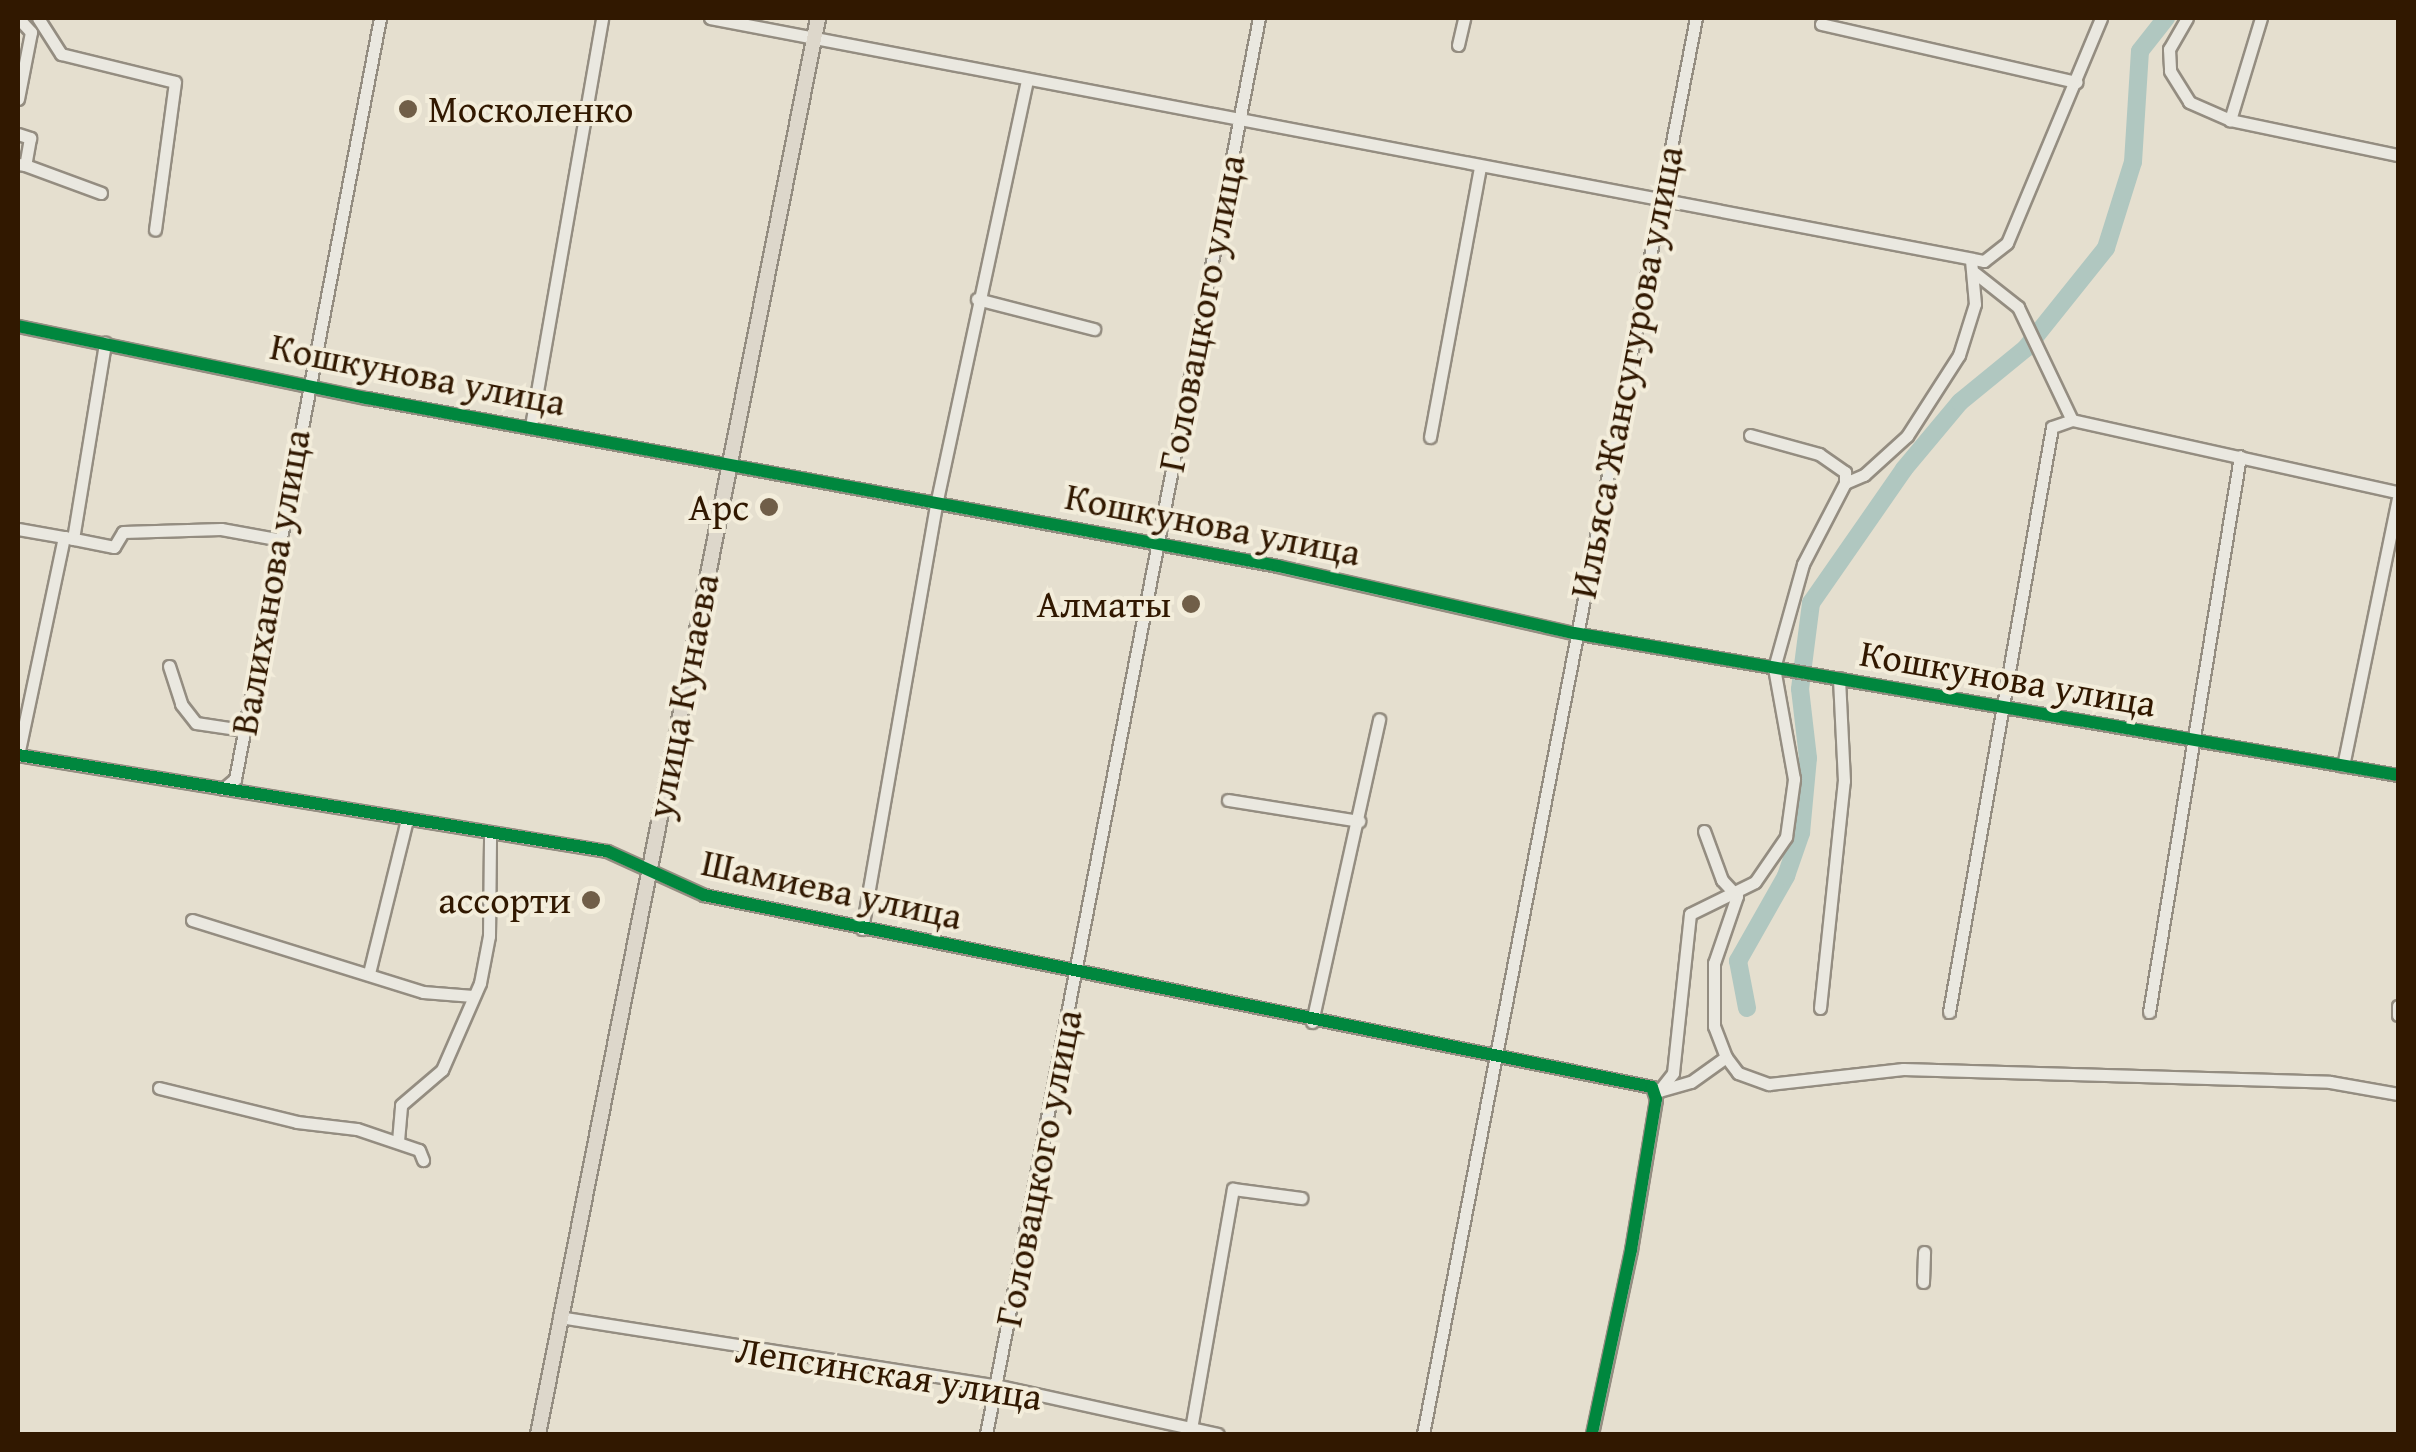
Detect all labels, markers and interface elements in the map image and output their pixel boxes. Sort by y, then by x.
place label: Москоленко [428,86,633,132]
marker: Москоленко [397,98,419,120]
street label: Ильяса Жансугурова улица [1560,142,1692,602]
street label: Головацкого улица [1148,151,1254,475]
street label: Кошкунова улица [267,323,569,425]
street label: Валиханова улица [221,426,319,738]
street label: Кошкунова улица [1062,473,1364,575]
place label: Арс [689,484,749,530]
marker: Арс [758,496,780,518]
street label: улица Кунаева [636,570,728,822]
place label: Алматы [1037,581,1171,627]
marker: Алматы [1180,593,1202,615]
street label: Кошкунова улица [1856,630,2160,726]
street label: Шамиева улица [698,839,966,939]
place label: ассорти [438,877,571,923]
marker: ассорти [580,889,602,911]
street label: Головацкого улица [985,1006,1091,1330]
street label: Лепсинская улица [732,1326,1046,1420]

